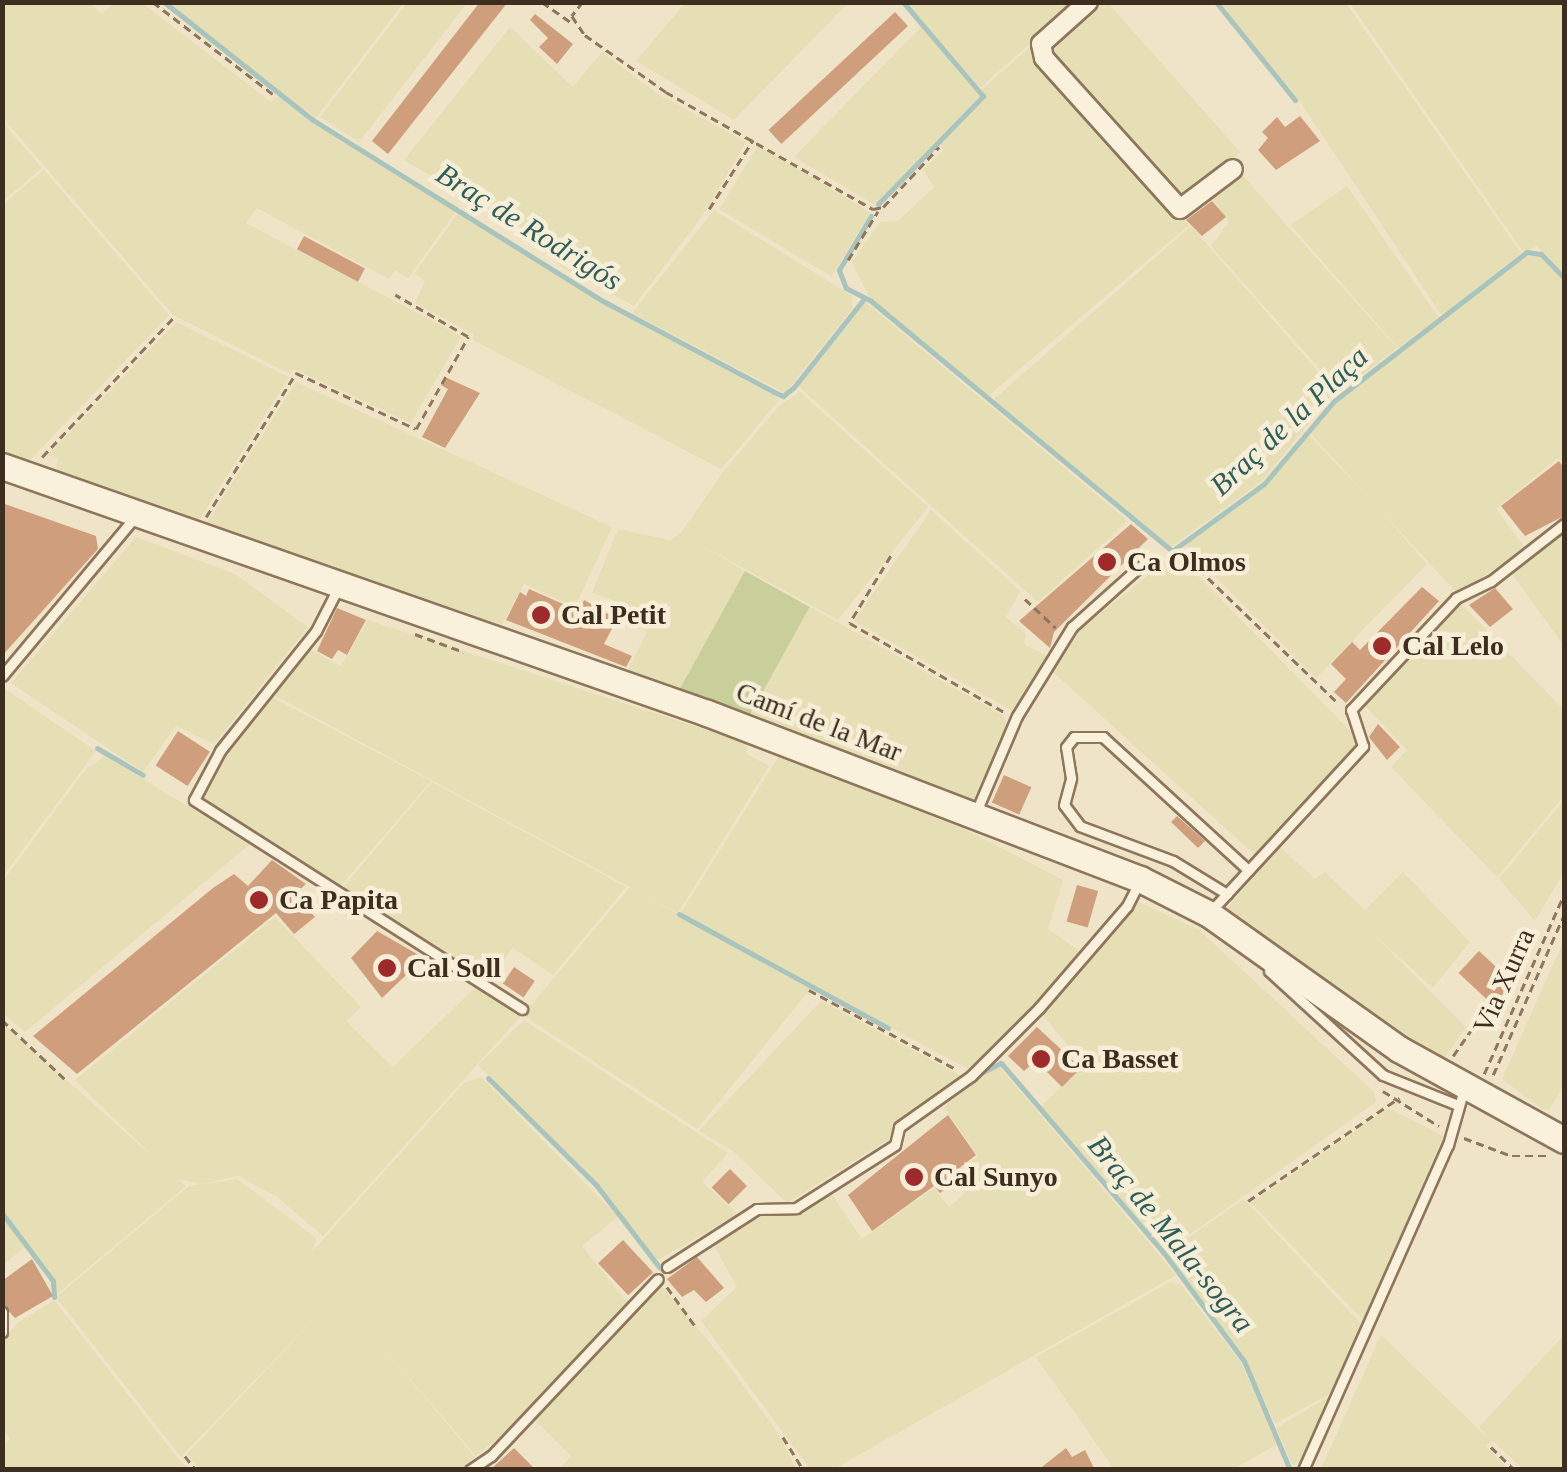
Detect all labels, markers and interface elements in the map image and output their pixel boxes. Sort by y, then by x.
water label: Braç de Rodrigós [430,156,628,298]
water label: Braç de la Plaça [1203,339,1375,503]
place label: Ca Olmos [1127,545,1246,579]
marker: Ca Olmos [1096,551,1118,573]
place label: Cal Petit [561,598,666,632]
marker: Cal Petit [530,604,552,626]
place label: Cal Lelo [1402,629,1504,663]
marker: Cal Lelo [1371,635,1393,657]
street label: Camí de la Mar [731,675,907,769]
place label: Ca Papita [279,883,398,917]
marker: Ca Papita [248,889,270,911]
street label: Via Xurra [1466,923,1542,1039]
place label: Cal Soll [407,951,501,985]
marker: Cal Soll [376,957,398,979]
place label: Ca Basset [1061,1042,1178,1076]
marker: Ca Basset [1030,1048,1052,1070]
water label: Braç de Mala-sogra [1080,1128,1262,1340]
place label: Cal Sunyo [934,1160,1058,1194]
marker: Cal Sunyo [903,1166,925,1188]

